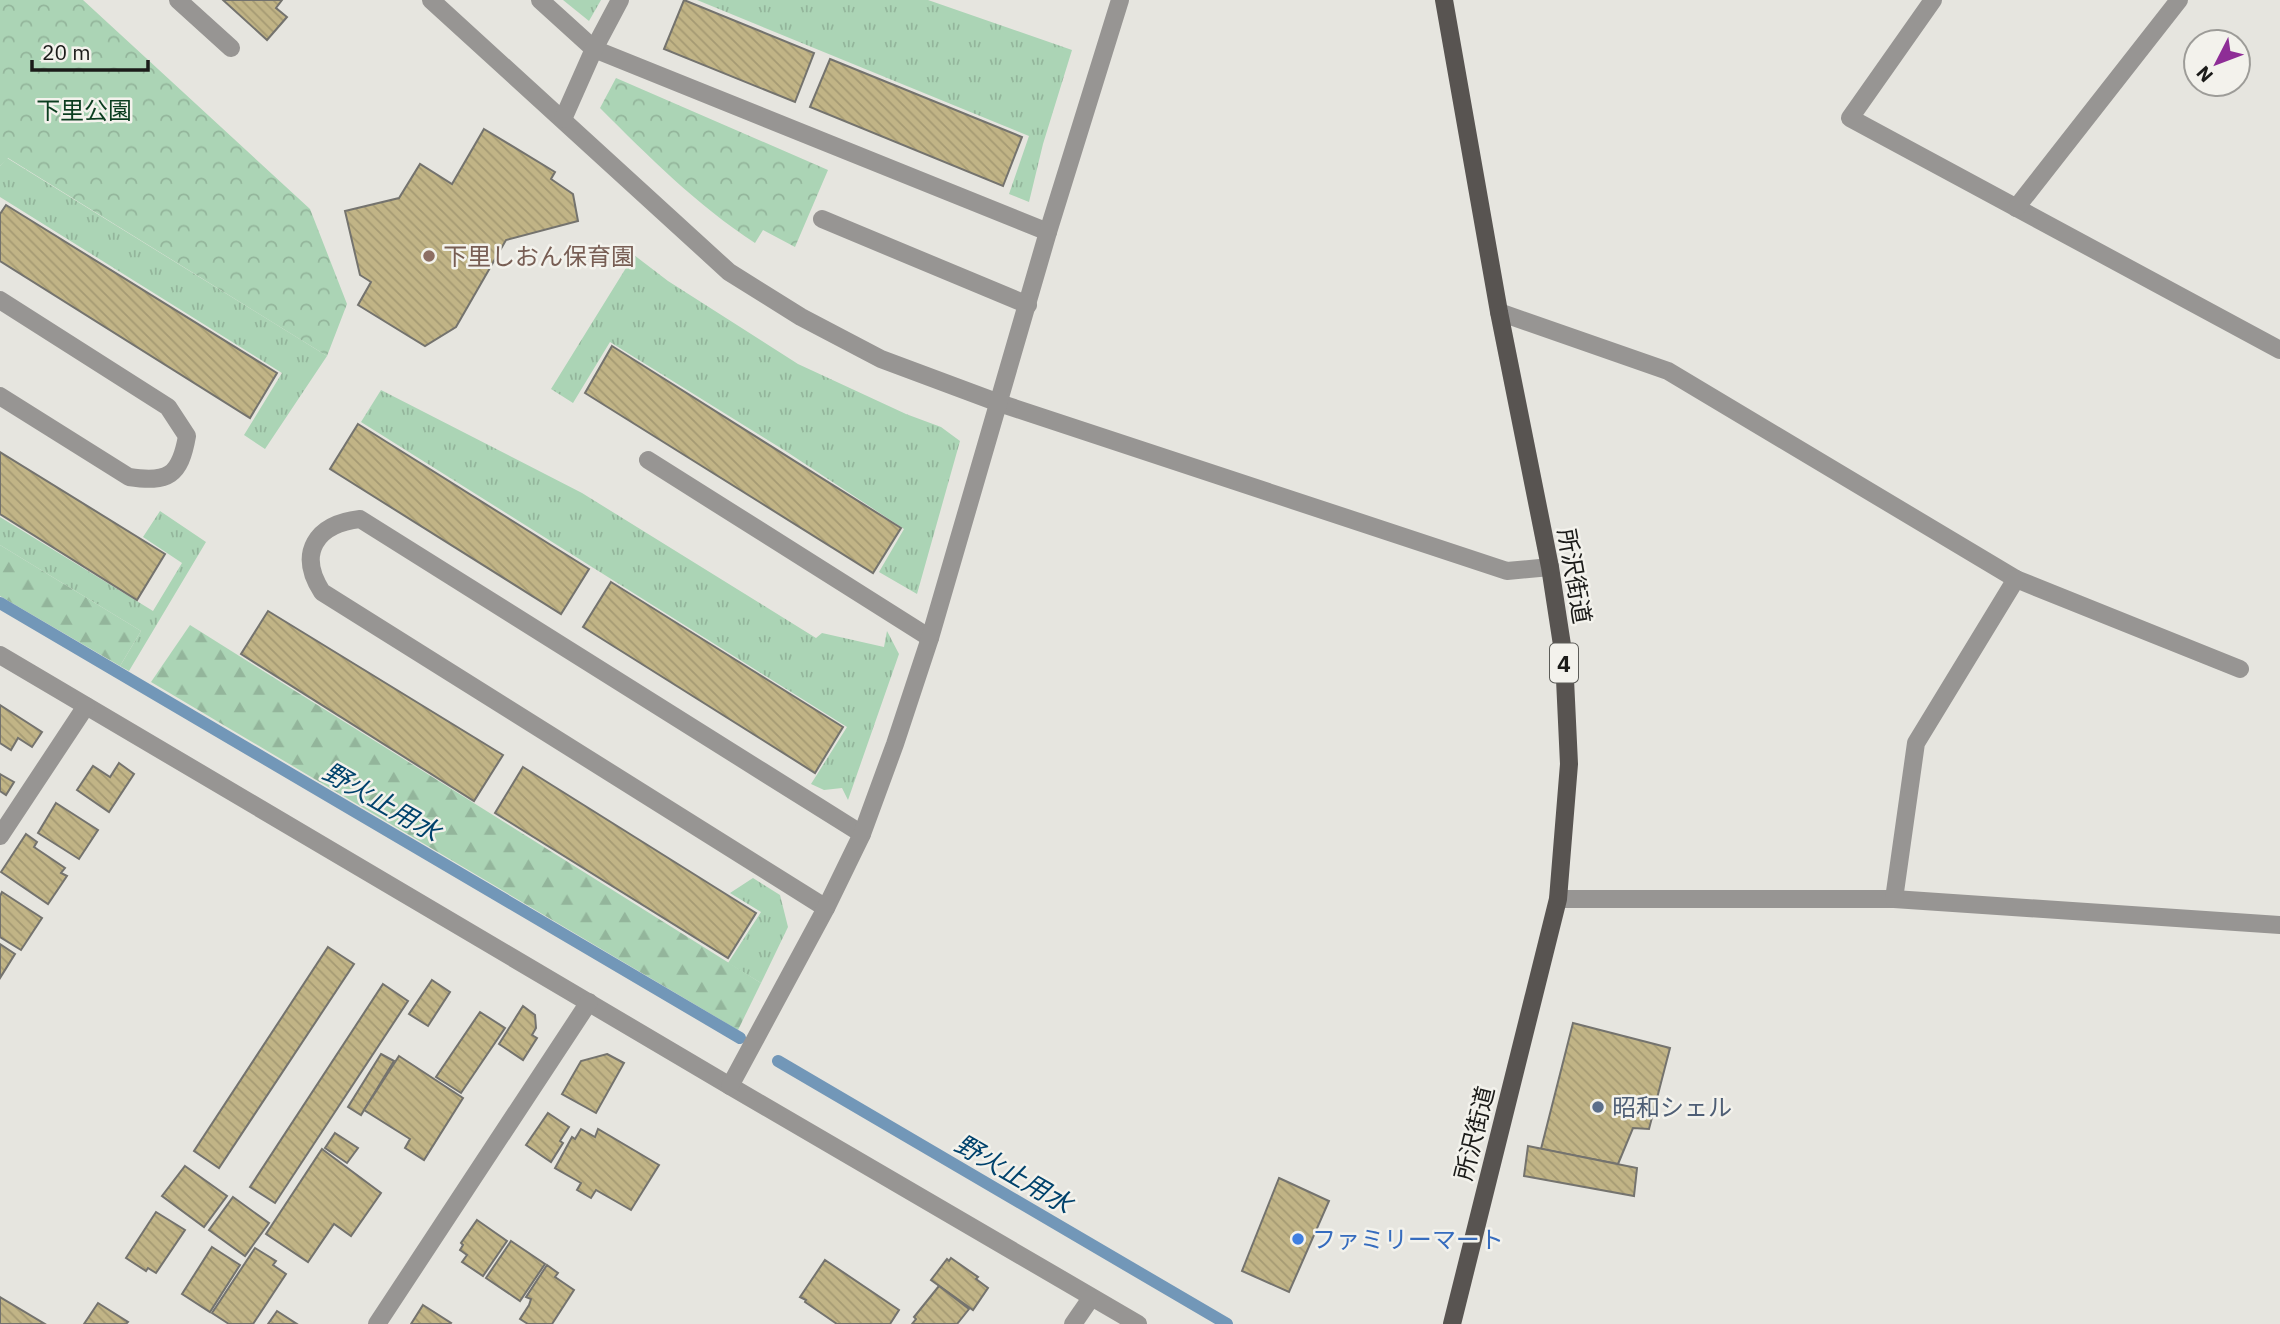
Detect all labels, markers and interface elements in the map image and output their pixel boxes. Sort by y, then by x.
scale bar [32,28,147,72]
north arrow [2182,28,2252,98]
text: 20 m [42,38,91,66]
text: N [2191,61,2218,88]
park label: 下里公園 [36,94,132,126]
place label: 下里しおん保育園 [443,240,635,272]
marker: 下里しおん保育園 [421,248,437,264]
street label: 所沢街道 [1551,526,1599,626]
road number: 4 [1550,643,1578,682]
water label: 野火止用水 [317,754,449,850]
street label: 所沢街道 [1447,1083,1501,1183]
place label: 昭和シェル [1612,1091,1732,1123]
marker: 昭和シェル [1590,1099,1606,1115]
water label: 野火止用水 [949,1126,1081,1222]
place label: ファミリーマート [1312,1223,1504,1255]
marker: ファミリーマート [1290,1231,1306,1247]

